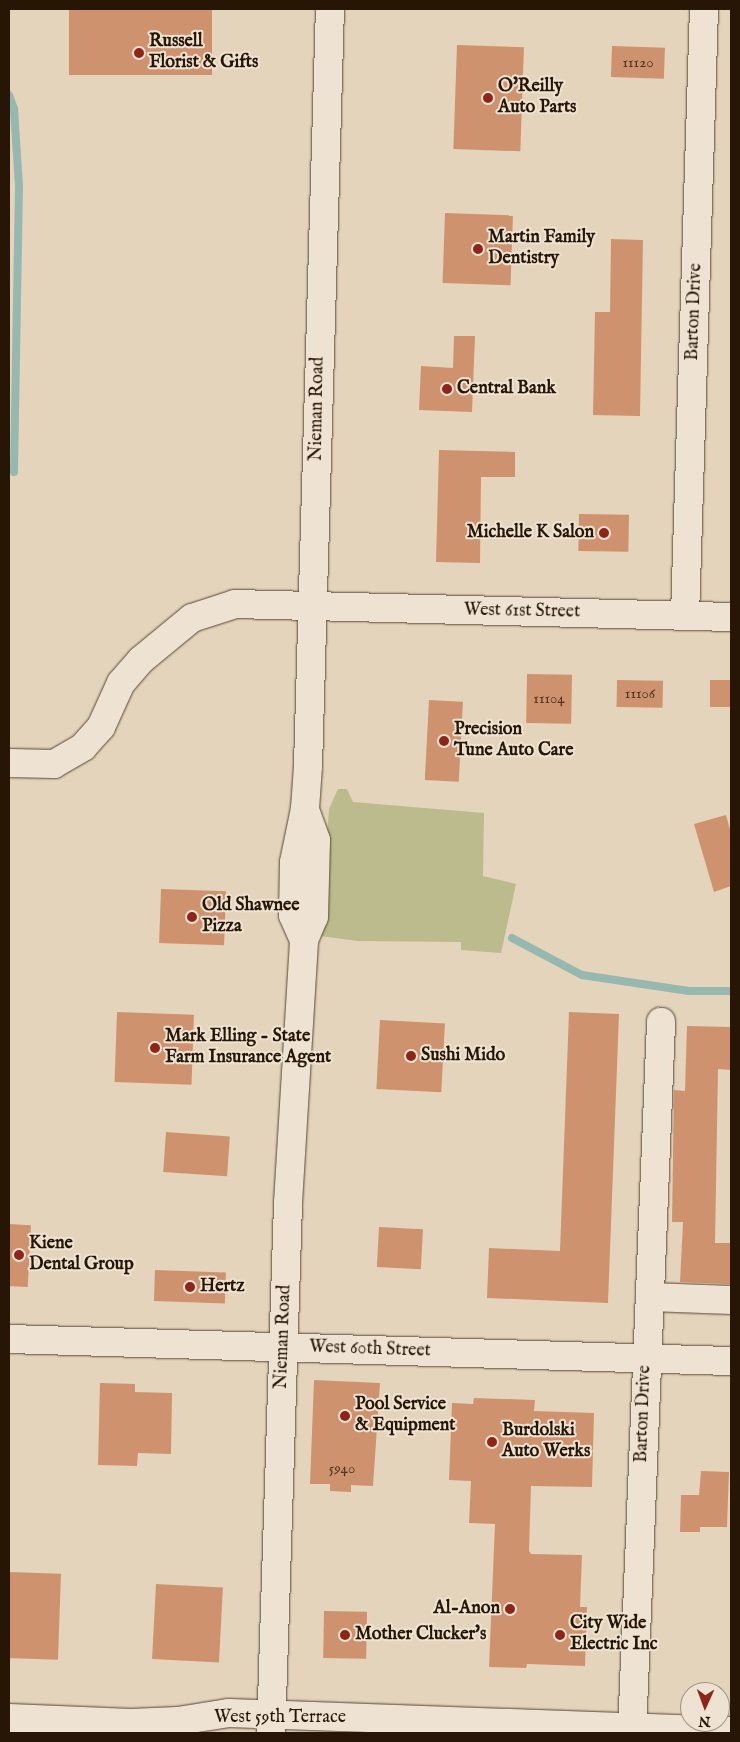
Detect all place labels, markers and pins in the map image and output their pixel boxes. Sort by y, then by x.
place label: Russell Florist & Gifts [149,32,258,74]
marker: Russell Florist & Gifts [133,47,145,59]
place label: O'Reilly Auto Parts [498,77,576,120]
marker: O'Reilly Auto Parts [482,92,494,104]
place label: Martin Family Dentistry [488,228,595,270]
marker: Martin Family Dentistry [472,243,484,255]
place label: Central Bank [457,378,556,400]
marker: Central Bank [441,383,453,395]
place label: Michelle K Salon [467,522,594,544]
marker: Michelle K Salon [598,527,610,539]
place label: Precision Tune Auto Care [454,720,573,762]
marker: Precision Tune Auto Care [438,735,450,747]
place label: Old Shawnee Pizza [202,896,300,939]
marker: Old Shawnee Pizza [186,911,198,923]
place label: Mark Elling - State Farm Insurance Agent [165,1027,331,1070]
marker: Mark Elling - State Farm Insurance Agent [149,1042,161,1054]
place label: Sushi Mido [421,1045,505,1067]
marker: Sushi Mido [405,1050,417,1062]
place label: Kiene Dental Group [29,1234,134,1276]
marker: Kiene Dental Group [13,1249,25,1261]
place label: Hertz [200,1276,245,1298]
marker: Hertz [184,1281,196,1293]
place label: Pool Service & Equipment [355,1395,455,1438]
marker: Pool Service & Equipment [339,1410,351,1422]
place label: Burdolski Auto Werks [502,1421,590,1464]
marker: Burdolski Auto Werks [486,1436,498,1448]
place label: Al-Anon [434,1598,500,1620]
marker: Al-Anon [504,1603,516,1615]
place label: City Wide Electric Inc [570,1614,658,1656]
place label: Mother Clucker's [355,1624,486,1646]
marker: Mother Clucker's [339,1629,351,1641]
marker: City Wide Electric Inc [554,1629,566,1641]

